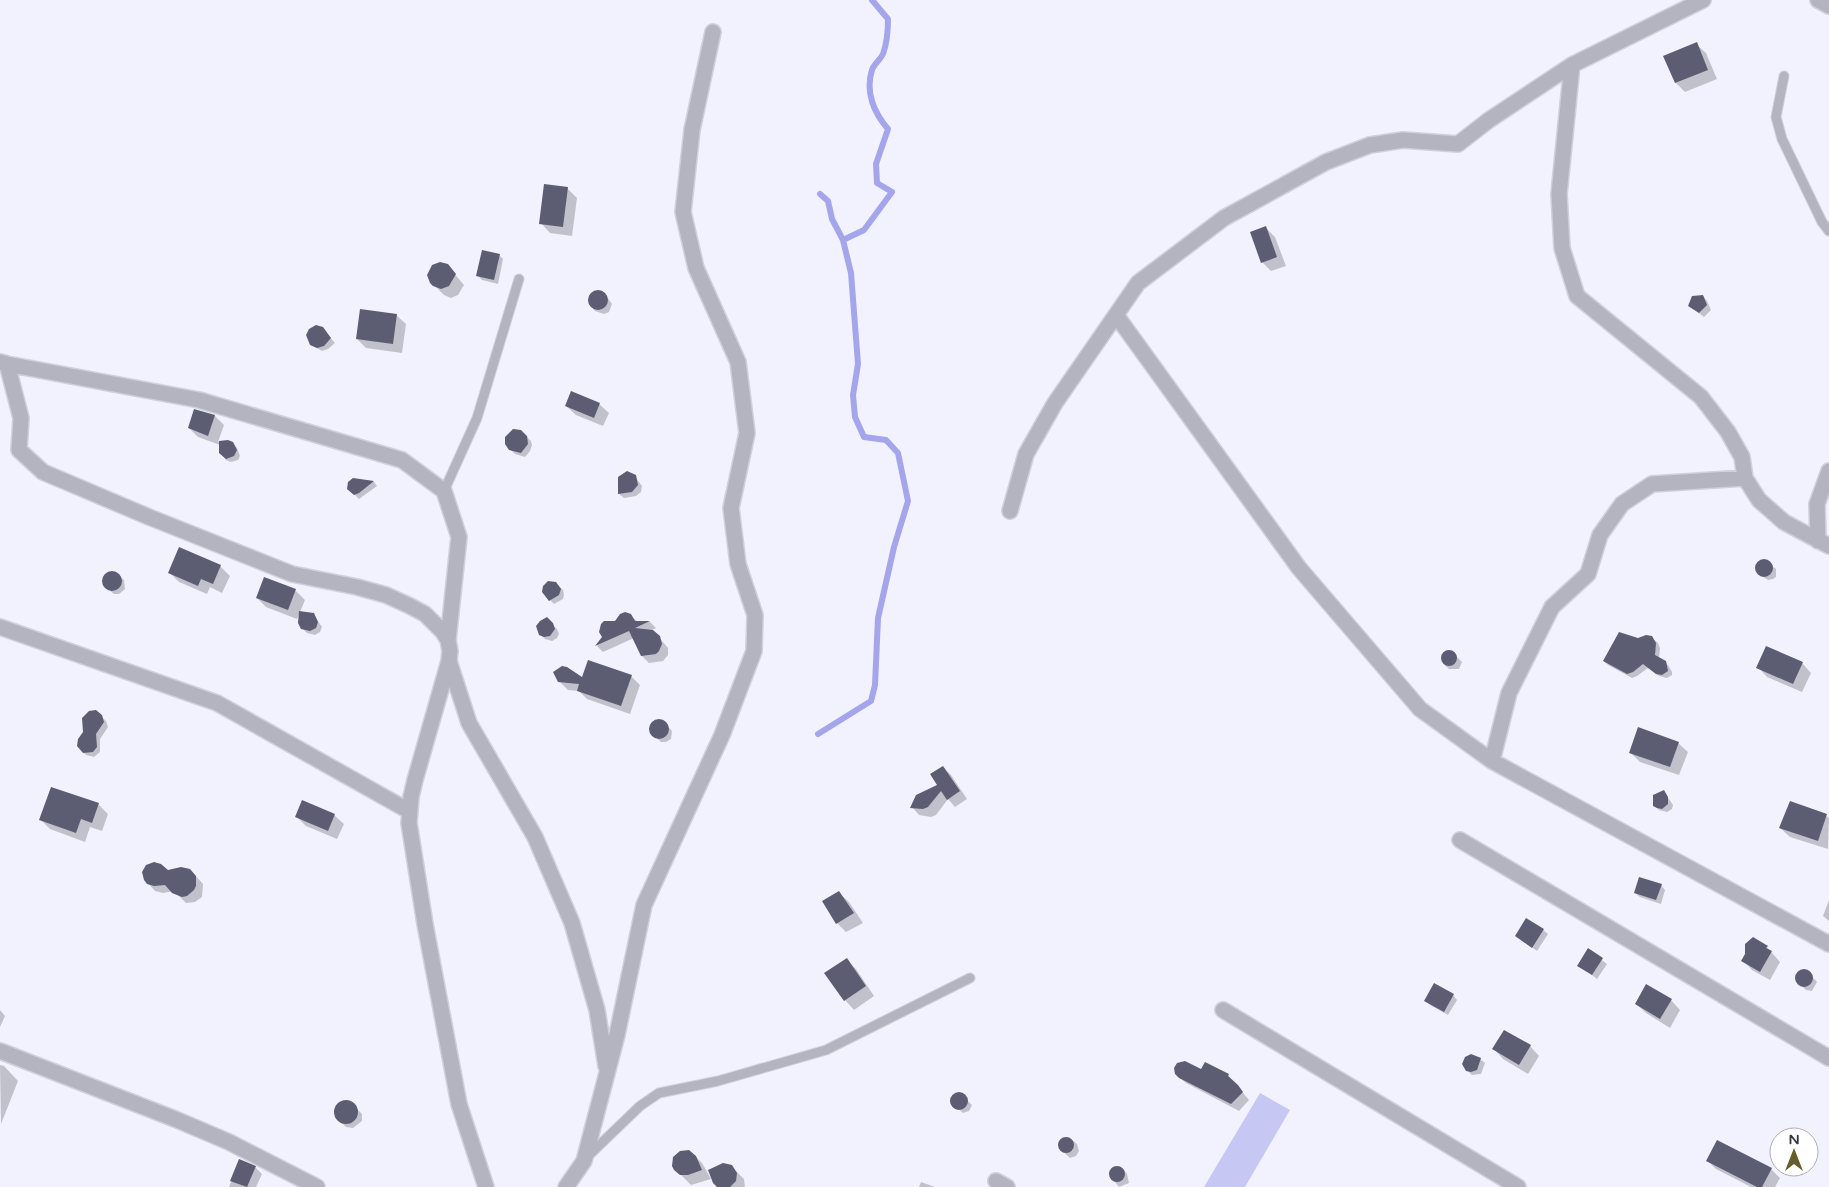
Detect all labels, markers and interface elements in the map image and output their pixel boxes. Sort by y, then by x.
north arrow [1769,1127,1819,1177]
text: N [1788,1131,1800,1148]

